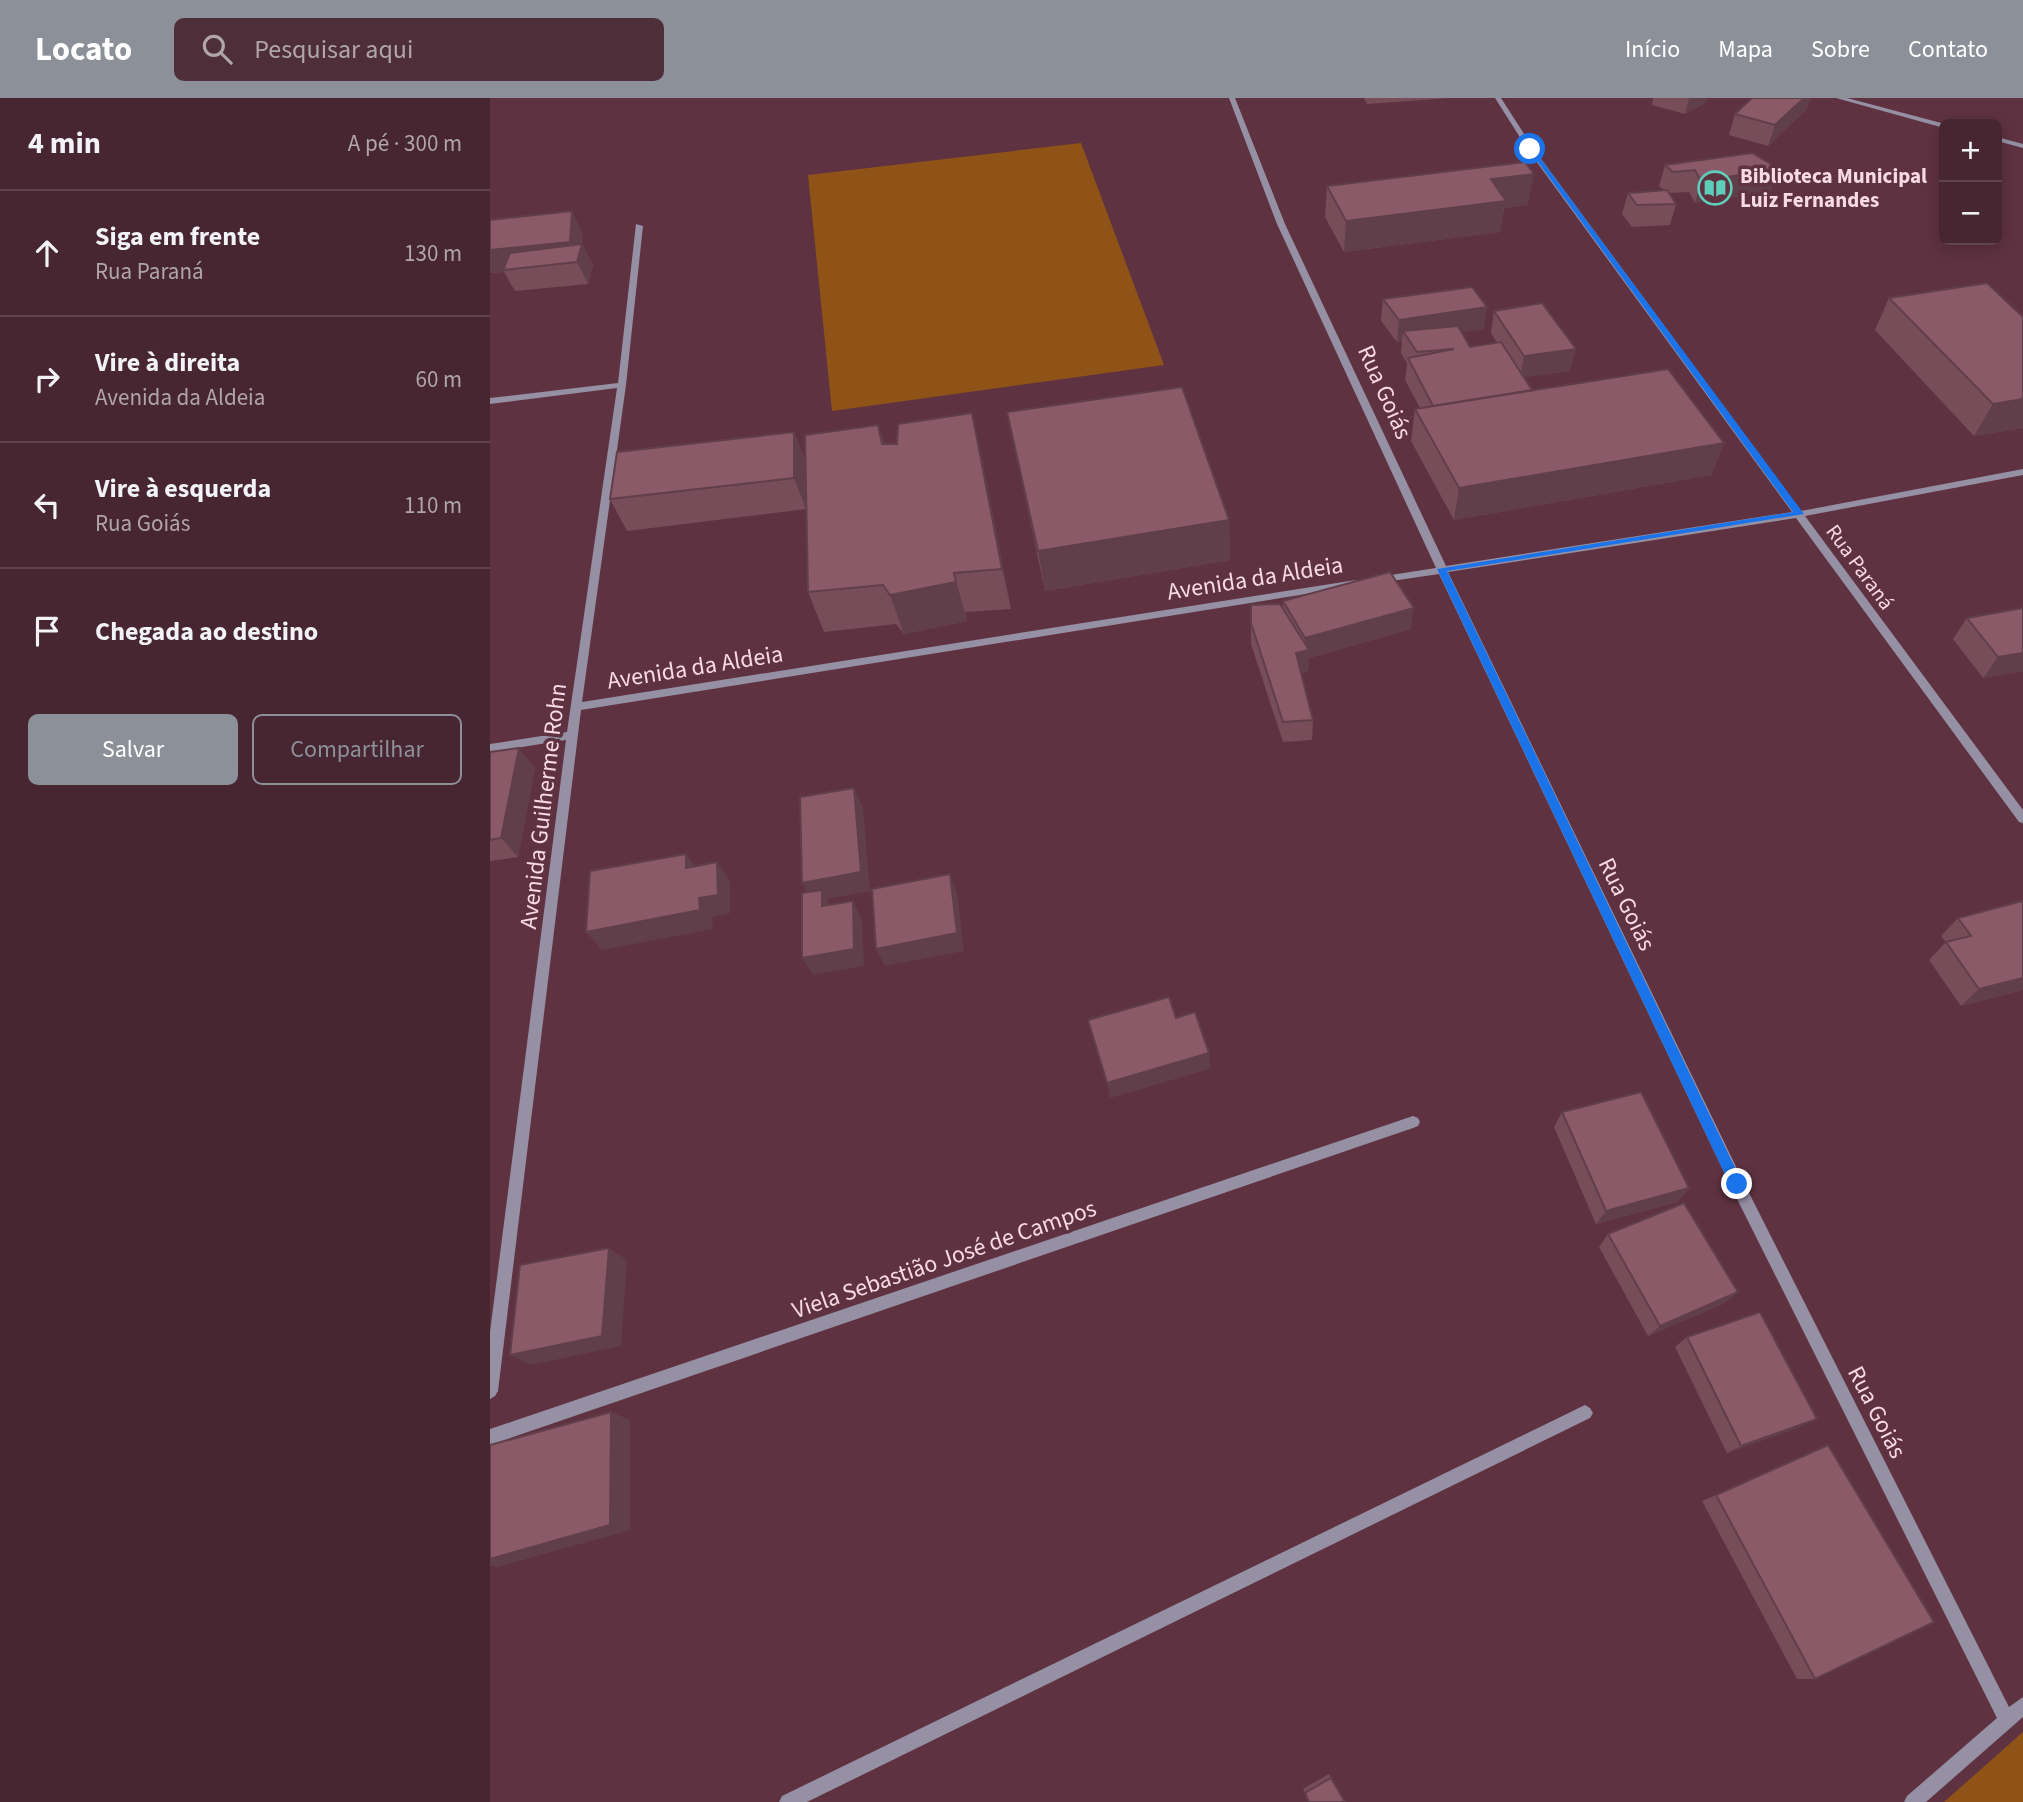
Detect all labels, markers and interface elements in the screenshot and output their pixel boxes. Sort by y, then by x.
search box [174,18,664,81]
text: Locato [35,26,132,73]
icon: search [198,30,236,68]
text: Pesquisar aqui [254,31,413,68]
text: Início [1625,32,1680,67]
text: Mapa [1718,32,1773,67]
text: Sobre [1811,32,1870,67]
text: Contato [1908,32,1988,67]
map controls [1939,119,2002,245]
button: + [1939,119,2002,182]
text: 4 min [28,122,101,165]
text: A pé · 300 m [348,127,462,160]
route start [1514,133,1545,164]
place label: Biblioteca Municipal Luiz Fernandes [1740,161,1927,215]
library icon: Biblioteca Municipal Luiz Fernandes [1696,169,1734,207]
button: − [1939,182,2002,245]
text: Siga em frente [95,218,260,255]
icon: ahead [28,234,66,272]
text: 130 m [404,237,462,270]
text: Rua Paraná [95,255,204,288]
street label: Rua Goiás [1348,340,1421,445]
text: Vire à direita [95,344,240,381]
icon: right [28,360,66,398]
text: 60 m [415,363,462,396]
text: Avenida da Aldeia [95,381,265,414]
text: Vire à esquerda [95,470,271,507]
icon: left [28,486,66,524]
text: 110 m [404,489,462,522]
text: Rua Goiás [95,507,190,540]
street label: Rua Paraná [1819,518,1901,616]
street label: Avenida da Aldeia [1165,547,1346,610]
icon: arrive [28,612,66,650]
text: Chegada ao destino [95,613,318,650]
street label: Avenida da Aldeia [605,636,786,699]
street label: Avenida Guilherme Rohn [511,681,576,931]
button: Salvar [28,714,238,785]
button: Compartilhar [252,714,462,785]
street label: Rua Goiás [1589,852,1664,957]
route end [1721,1168,1752,1199]
street label: Viela Sebastião José de Campos [787,1191,1101,1328]
street label: Rua Goiás [1838,1360,1915,1464]

